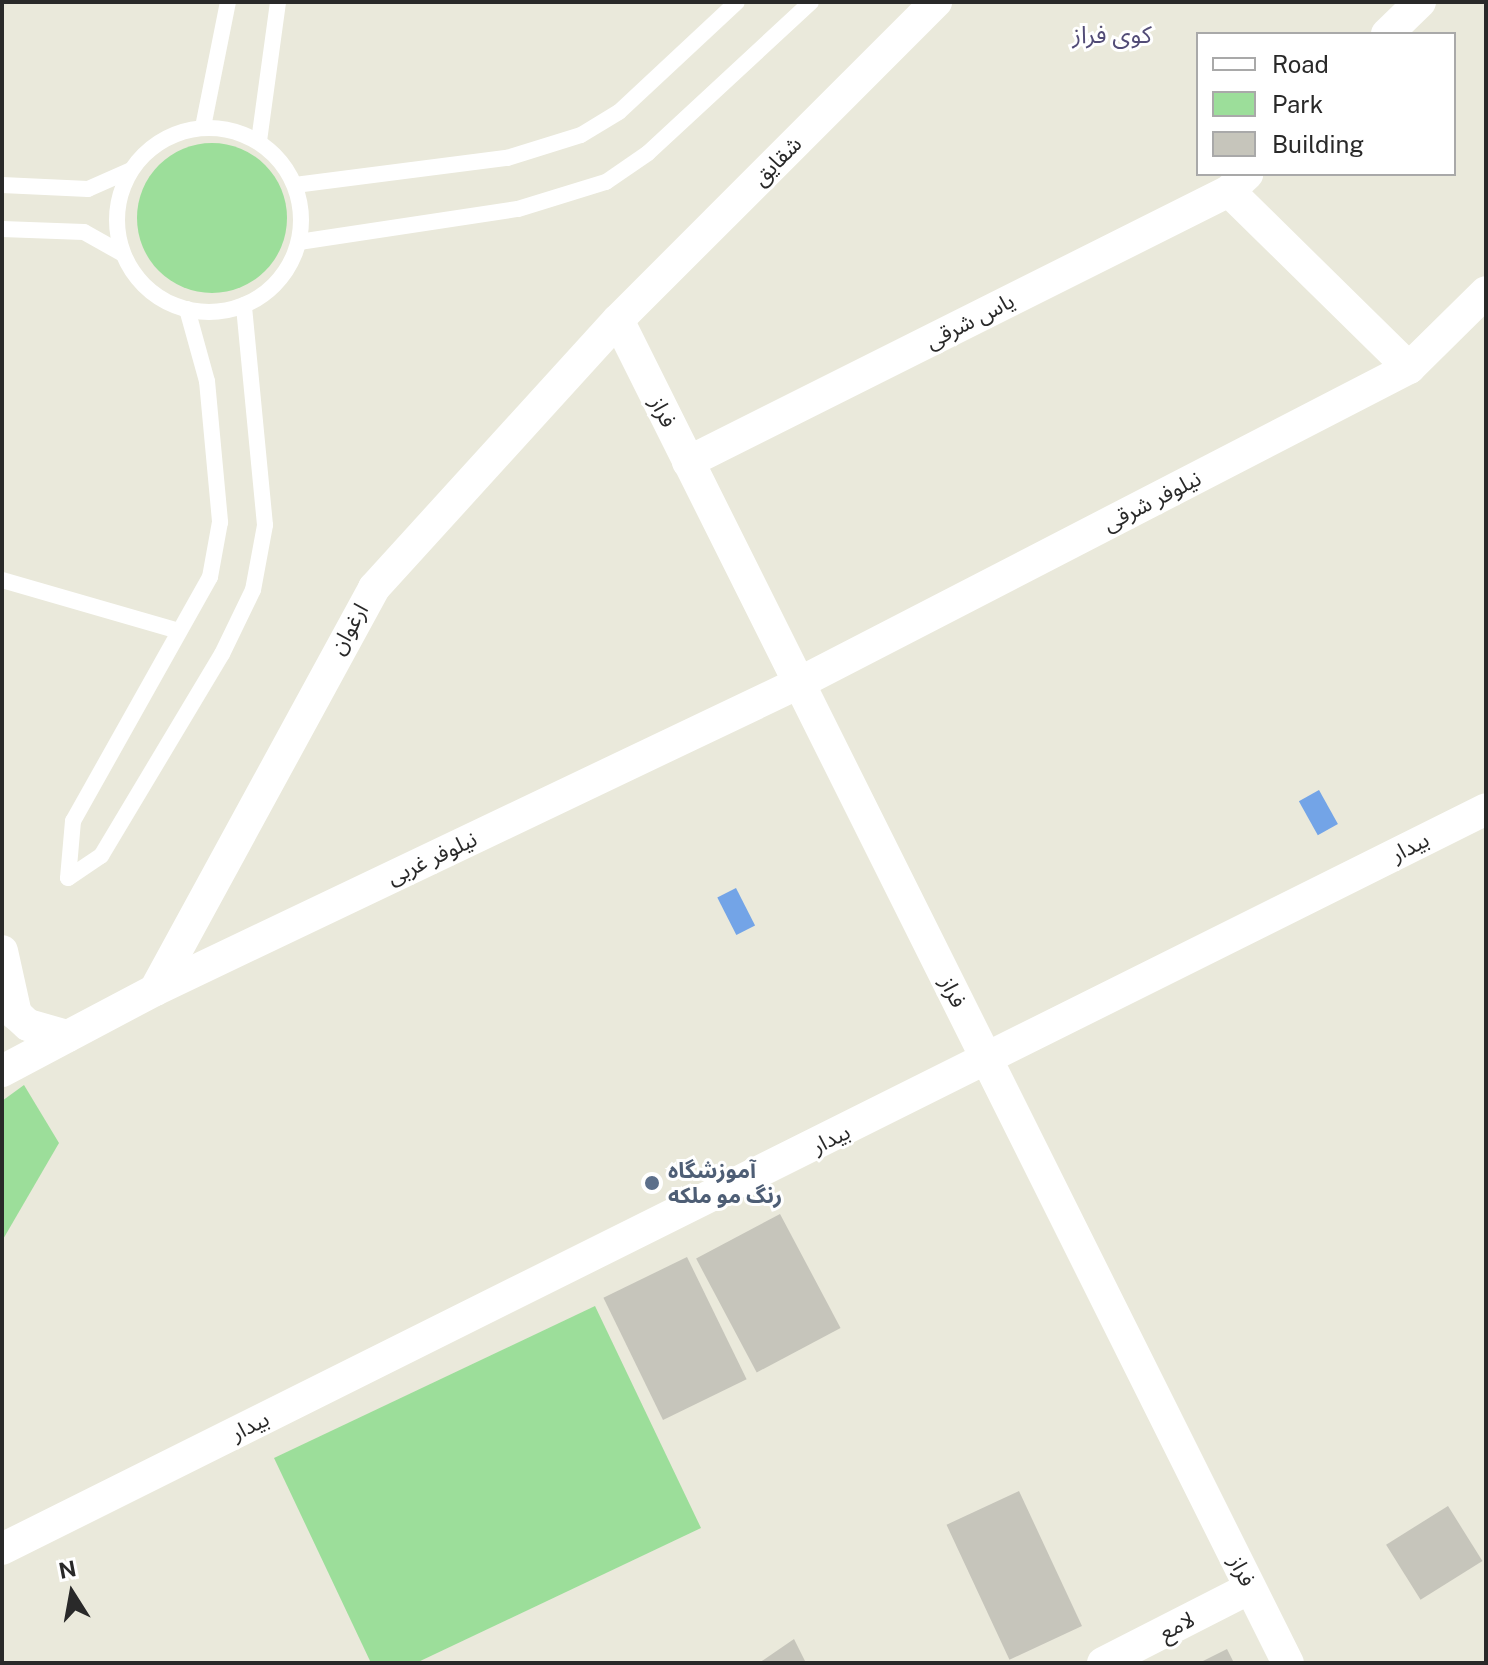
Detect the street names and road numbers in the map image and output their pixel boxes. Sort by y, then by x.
street label: شقایق [747,131,807,191]
street label: یاس شرقی [921,287,1019,355]
street label: فراز [644,392,682,432]
street label: نیلوفر شرقی [1099,465,1205,537]
street label: ارغوان [324,599,374,659]
street label: نیلوفر غربی [383,826,481,890]
street label: بیدار [1387,826,1433,868]
street label: فراز [934,972,972,1012]
street label: بیدار [808,1119,854,1159]
street label: بیدار [227,1406,273,1446]
street label: فراز [1223,1551,1261,1591]
street label: لامع [1155,1606,1199,1646]

